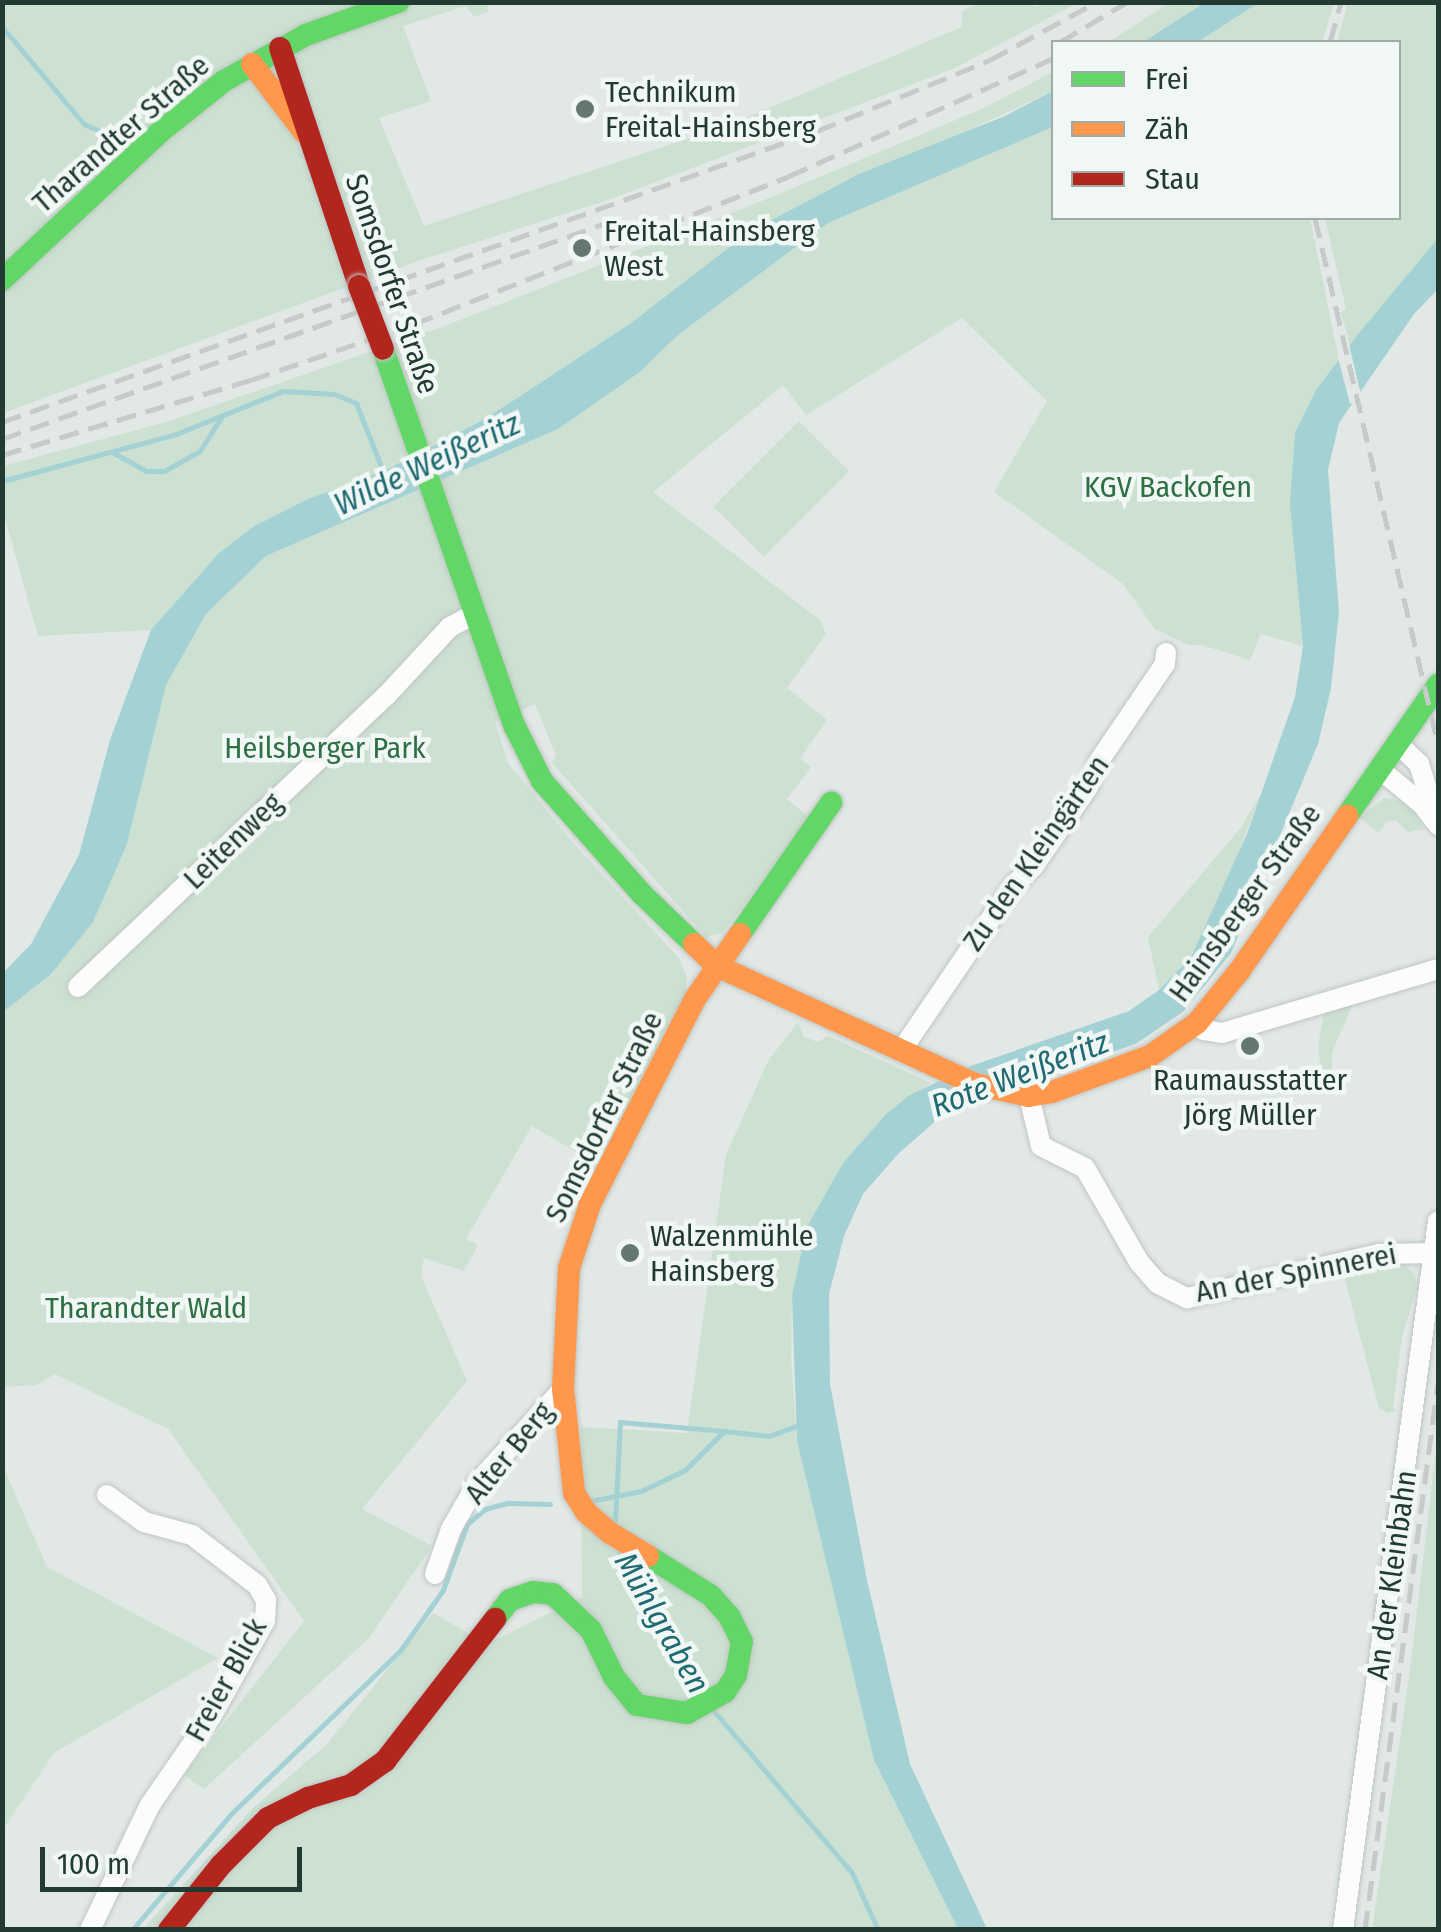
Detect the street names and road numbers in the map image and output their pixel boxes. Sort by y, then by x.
street label: Tharandter Straße [25,48,217,220]
street label: Somsdorfer Straße [338,169,446,399]
street label: Zu den Kleingärten [955,748,1117,958]
street label: Leitenweg [176,785,290,897]
street label: Hainsberger Straße [1161,797,1329,1009]
street label: Somsdorfer Straße [537,1006,671,1228]
street label: An der Spinnerei [1192,1236,1400,1310]
street label: Alter Berg [457,1395,561,1511]
street label: An der Kleinbahn [1359,1468,1425,1682]
street label: Freier Blick [177,1612,275,1748]

